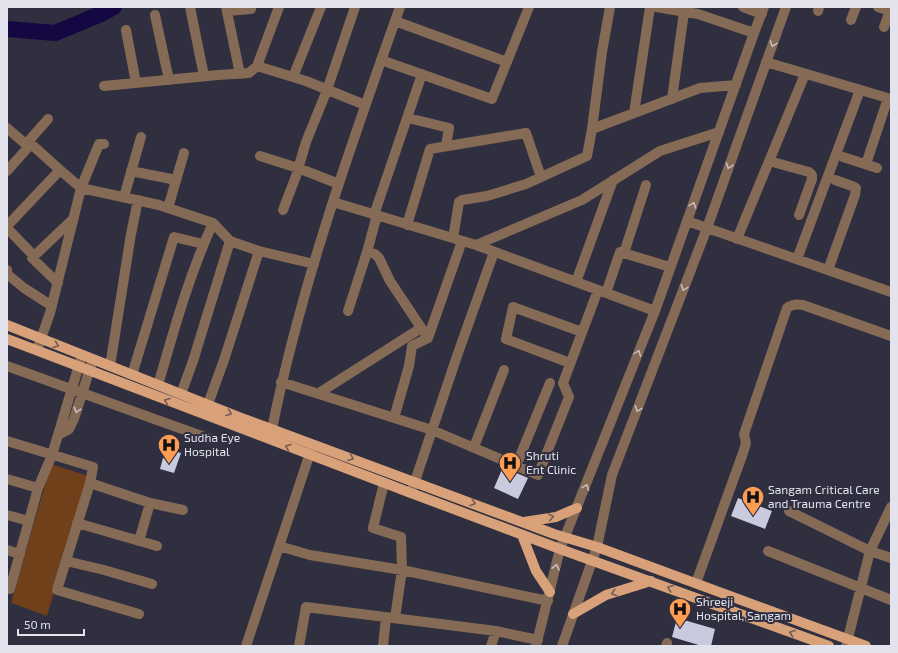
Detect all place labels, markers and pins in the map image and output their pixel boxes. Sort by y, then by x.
place label: Sudha Eye Hospital [184,430,240,458]
hospital icon: Sudha Eye Hospital [156,432,182,465]
place label: Shruti Ent Clinic [526,448,576,476]
hospital icon: Shruti Ent Clinic [497,450,523,483]
place label: Sangam Critical Care and Trauma Centre [768,482,880,510]
hospital icon: Sangam Critical Care and Trauma Centre [740,484,766,517]
place label: Shreeji Hospital, Sangam [696,594,791,622]
hospital icon: Shreeji Hospital, Sangam [667,596,693,629]

